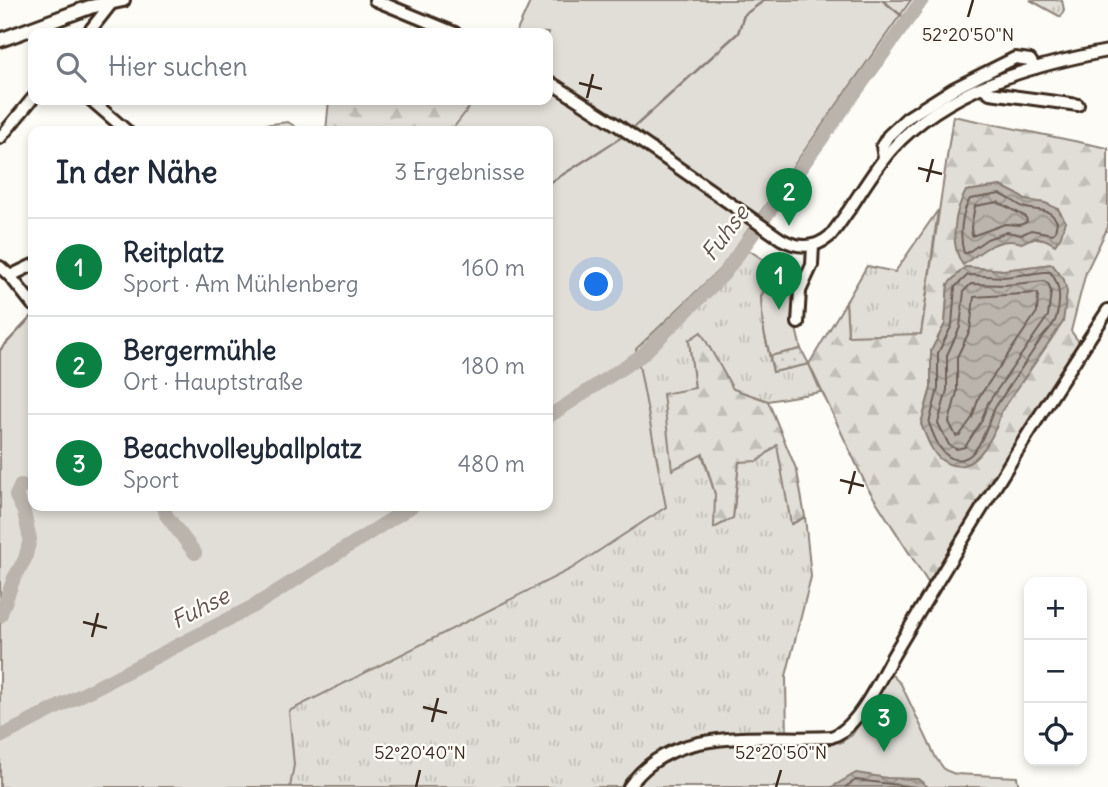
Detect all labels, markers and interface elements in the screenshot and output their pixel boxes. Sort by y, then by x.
text: 52°20'50"N [922,23,1014,46]
search box [28,28,553,105]
icon: search [52,48,90,86]
text: Hier suchen [108,50,248,83]
text: In der Nähe [56,153,218,191]
text: 3 Ergebnisse [394,157,525,186]
pin: 2 [766,168,812,226]
water label: Fuhse [694,198,756,266]
text: Reitplatz [123,236,224,269]
pin: 1 [756,252,802,310]
text: 1 [74,253,84,282]
text: 160 m [462,253,525,282]
your location [579,267,613,301]
text: Sport · Am Mühlenberg [123,269,359,298]
text: Bergermühle [123,334,276,367]
text: 2 [73,351,85,380]
text: 180 m [462,351,525,380]
text: Ort · Hauptstraße [123,367,303,396]
text: Beachvolleyballplatz [123,432,362,465]
text: 3 [72,449,86,478]
text: 480 m [458,449,525,478]
text: Sport [123,465,179,494]
map controls [1024,577,1087,766]
button: + [1024,577,1087,640]
water label: Fuhse [166,580,235,634]
button: − [1024,640,1087,703]
pin: 3 [861,694,907,752]
button: locate [1024,703,1087,766]
text: 52°20'40"N [374,741,466,764]
text: 52°20'50"N [735,741,827,764]

